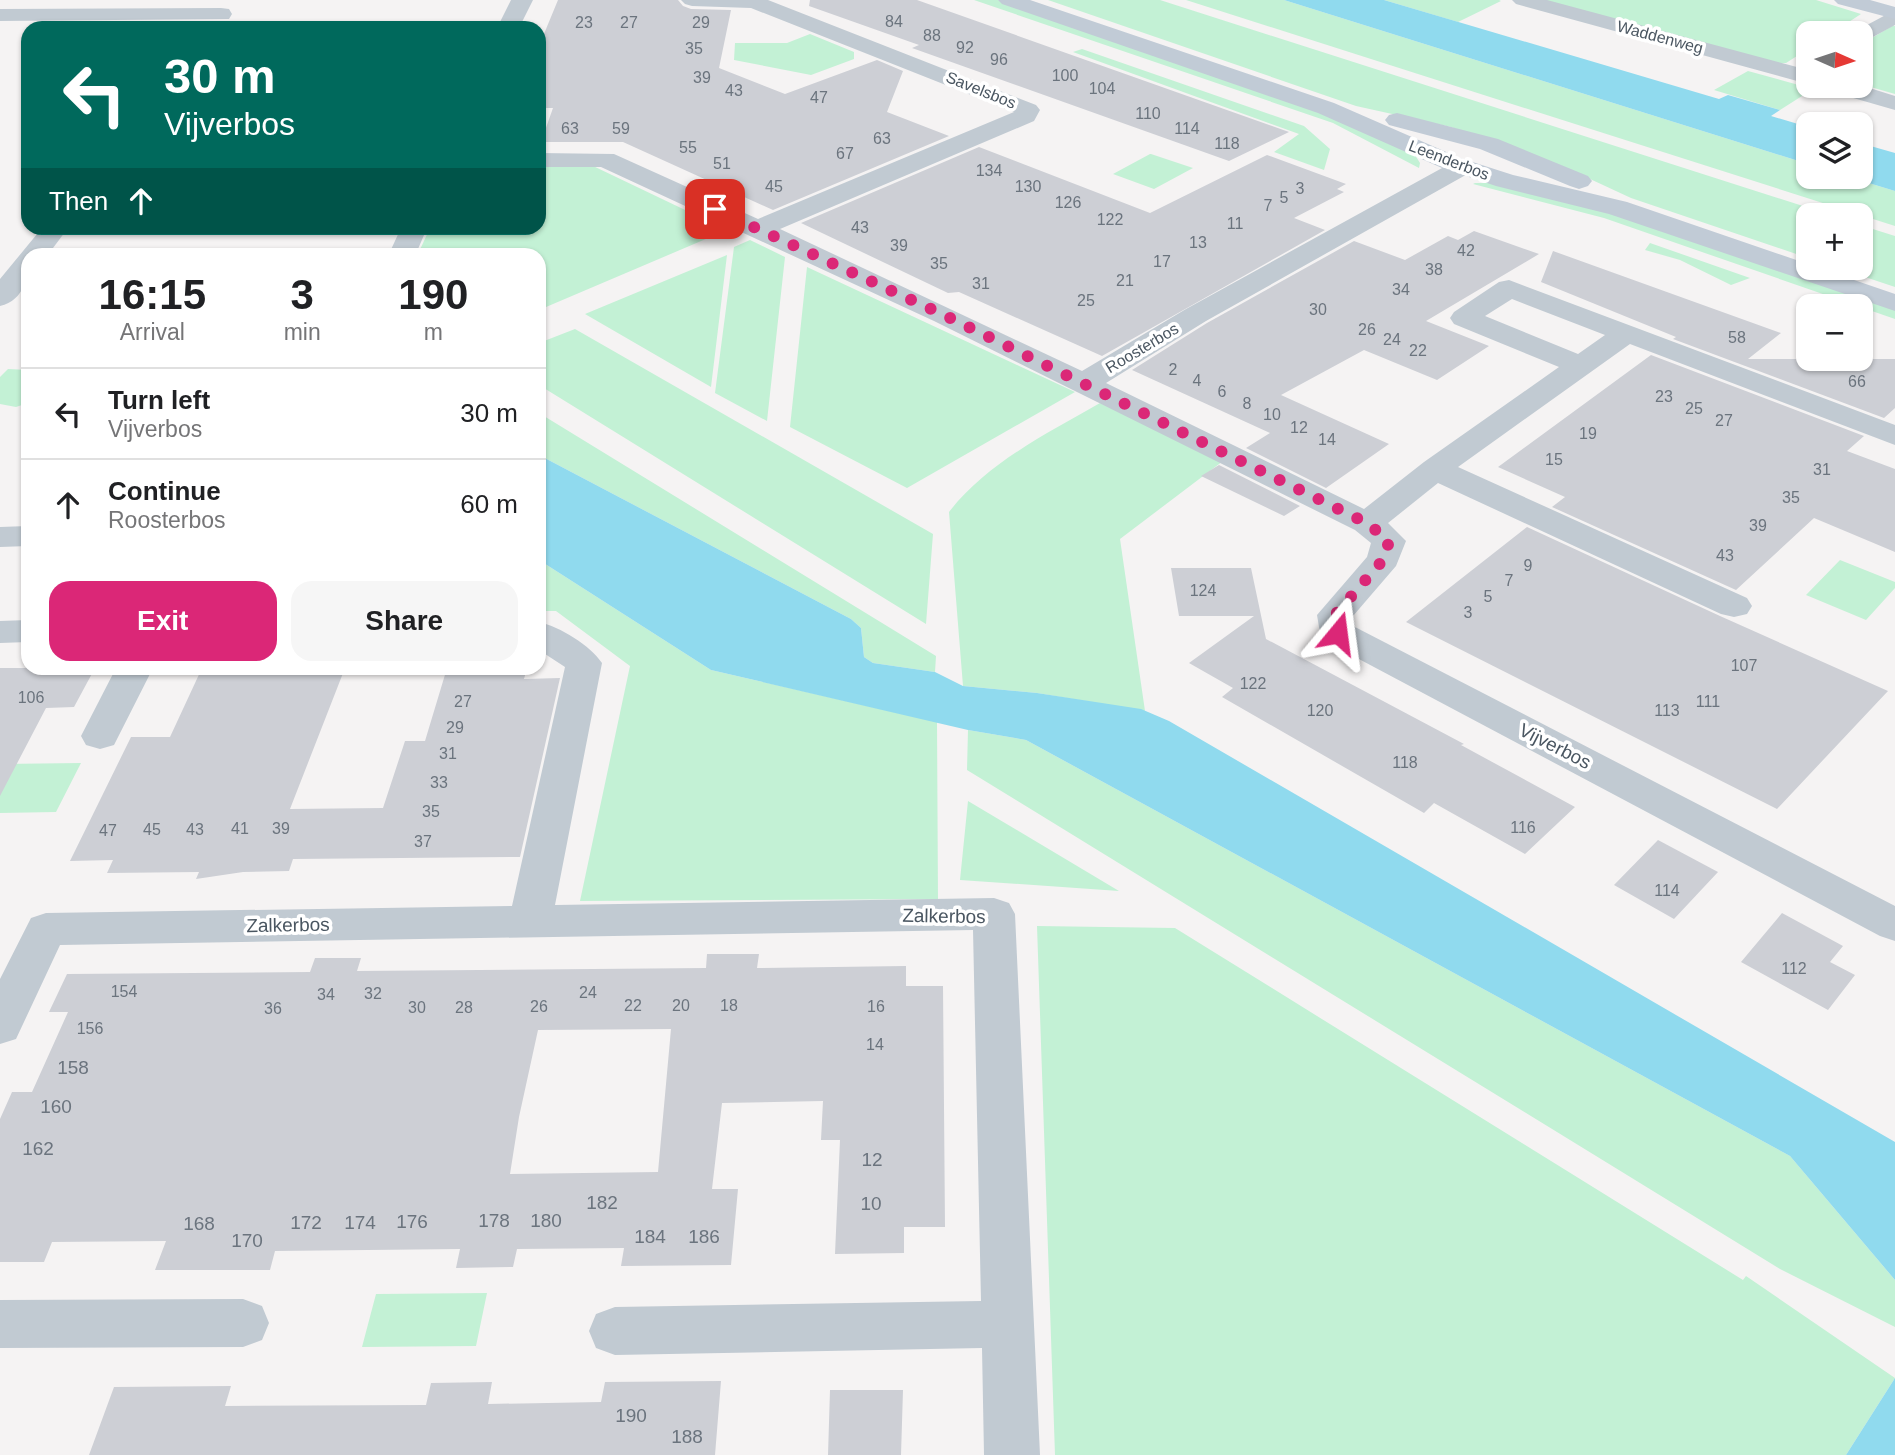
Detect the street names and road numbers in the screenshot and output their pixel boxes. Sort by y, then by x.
street label: Waddenweg [1615,17,1705,57]
street label: Savelsbos [944,68,1018,112]
street label: Leenderbos [1407,137,1491,183]
street label: Roosterbos [1103,320,1181,376]
street label: Vijverbos [1516,719,1594,773]
street label: Zalkerbos [902,905,986,927]
street label: Zalkerbos [246,914,330,936]

